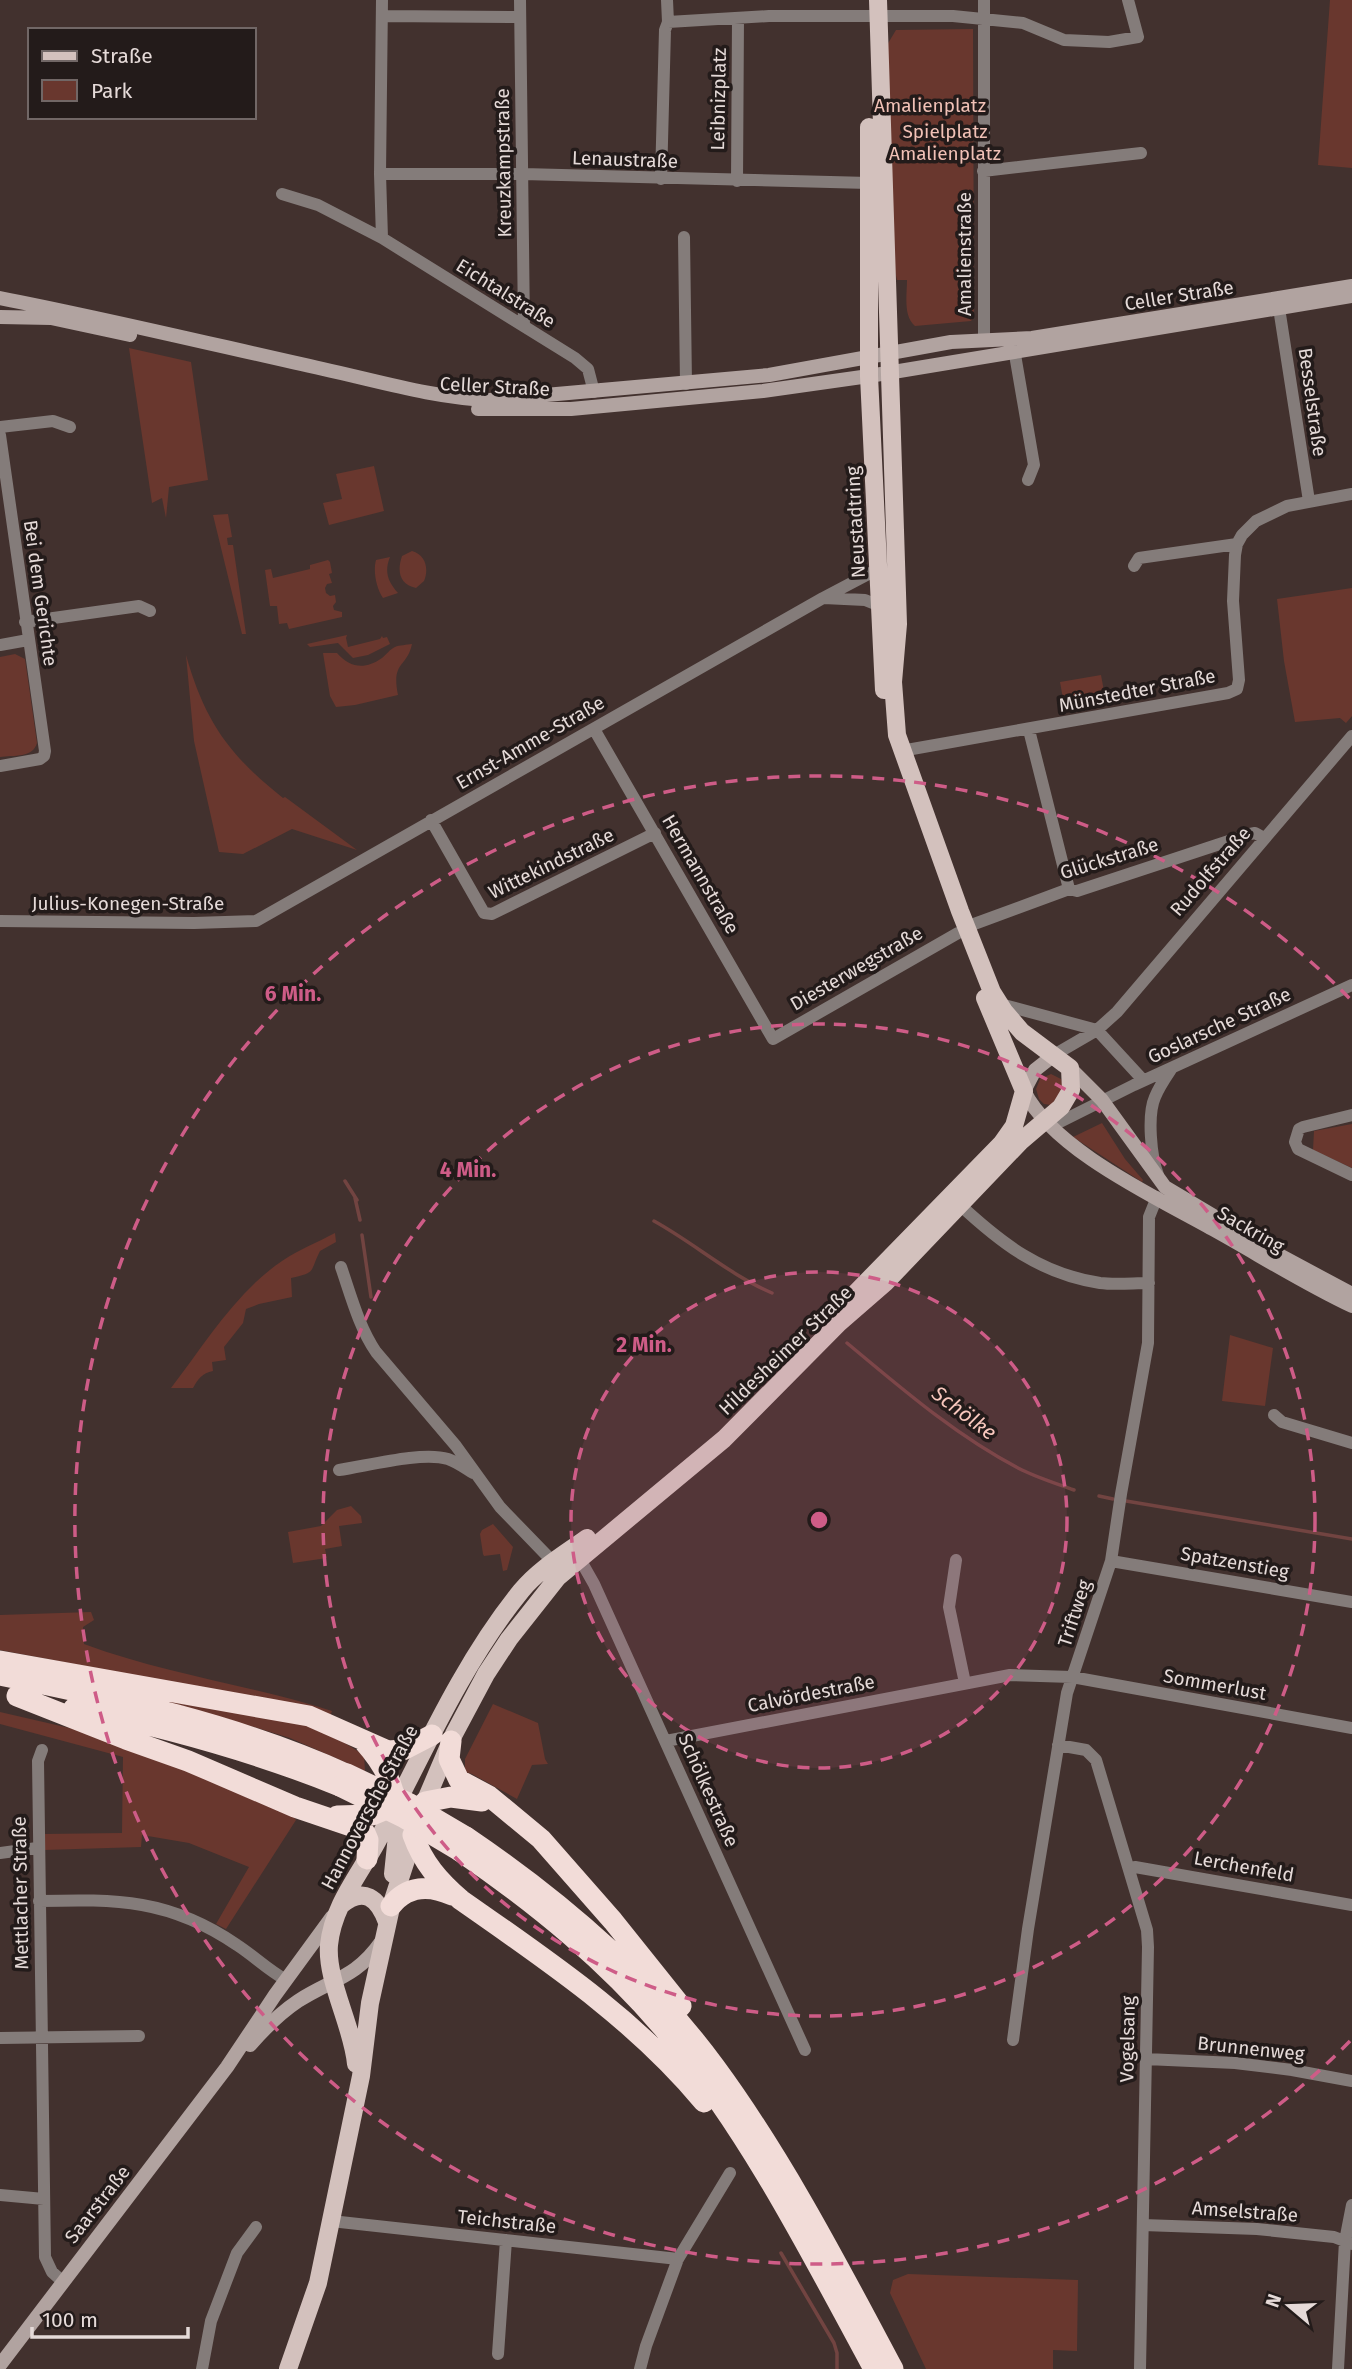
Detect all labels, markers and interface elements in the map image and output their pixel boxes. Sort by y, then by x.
legend [28,28,256,119]
text: Straße [91,43,153,69]
street label: Leibnizplatz [706,47,731,151]
text: Park [91,78,133,104]
street label: Kreuzkampstraße [491,88,516,238]
park label: Amalienplatz [874,94,986,117]
park label: Spielplatz Amalienplatz [889,120,1001,165]
street label: Lenaustraße [571,146,678,173]
street label: Amalienstraße [953,192,976,316]
street label: Eichtalstraße [452,254,560,333]
street label: Celler Straße [1123,276,1235,315]
street label: Besselstraße [1293,346,1332,458]
street label: Celler Straße [439,372,551,401]
street label: Neustadtring [841,465,870,579]
street label: Bei dem Gerichte [19,518,62,668]
street label: Münstedter Straße [1057,664,1217,717]
street label: Ernst-Amme-Straße [452,691,609,794]
street label: Hermannstraße [657,811,744,938]
street label: Rudolfstraße [1165,822,1256,921]
street label: Wittekindstraße [485,823,618,904]
street label: Glückstraße [1057,833,1161,884]
street label: Julius-Konegen-Straße [32,892,224,915]
street label: Diesterwegstraße [786,921,927,1016]
text: 6 Min. [265,981,321,1007]
street label: Goslarsche Straße [1144,982,1294,1069]
text: 4 Min. [440,1157,496,1183]
street label: Sackring [1213,1201,1288,1258]
street label: Hildesheimer Straße [714,1281,857,1420]
text: 2 Min. [616,1332,672,1358]
water label: Schölke [926,1380,1001,1446]
centre of rings [807,1508,831,1532]
street label: Spatzenstieg [1179,1542,1291,1583]
street label: Triftweg [1053,1577,1096,1650]
street label: Sommerlust [1162,1664,1268,1705]
street label: Calvördestraße [745,1670,877,1717]
street label: Hannoversche Straße [316,1721,423,1894]
street label: Schölkestraße [673,1730,744,1850]
street label: Mettlacher Straße [8,1816,33,1970]
street label: Lerchenfeld [1192,1846,1296,1887]
street label: Vogelsang [1115,1995,1140,2083]
street label: Brunnenweg [1196,2031,1306,2066]
street label: Saarstraße [60,2161,135,2248]
street label: Amselstraße [1191,2196,1299,2227]
street label: Teichstraße [456,2205,557,2238]
north arrow [1254,2271,1324,2341]
text: N [1260,2291,1286,2310]
scale bar [32,2296,187,2340]
text: 100 m [42,2307,98,2333]

